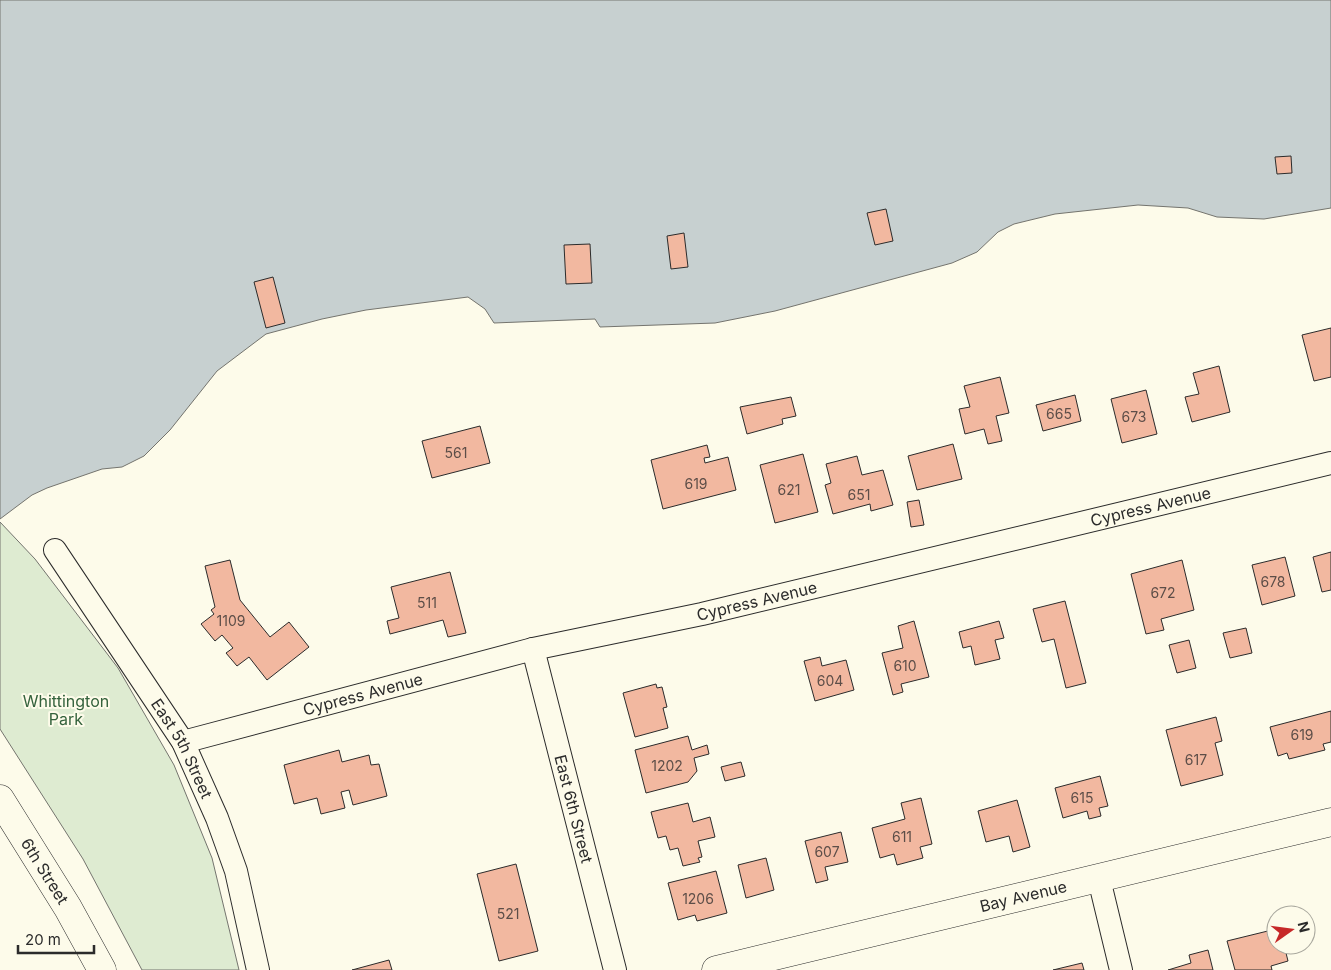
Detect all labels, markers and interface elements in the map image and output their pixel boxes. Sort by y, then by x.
house number: 665 [1046,405,1072,422]
house number: 673 [1121,408,1147,425]
house number: 561 [445,444,467,461]
house number: 619 [684,475,708,492]
house number: 621 [778,481,800,498]
street label: Cypress Avenue [1088,482,1213,530]
house number: 651 [848,486,870,503]
house number: 678 [1260,573,1286,590]
street label: Cypress Avenue [694,577,819,625]
house number: 672 [1150,584,1176,601]
house number: 511 [417,594,437,611]
house number: 1109 [217,612,245,629]
house number: 610 [893,657,917,674]
street label: Cypress Avenue [301,669,425,720]
house number: 604 [817,672,843,689]
park label: Whittington Park [23,691,109,729]
street label: East 5th Street [147,695,217,801]
house number: 619 [1290,726,1314,743]
house number: 617 [1185,751,1207,768]
street label: East 6th Street [550,753,597,865]
house number: 1202 [651,757,683,774]
house number: 615 [1071,789,1093,806]
house number: 611 [892,828,912,845]
street label: 6th Street [17,834,73,908]
house number: 607 [814,843,840,860]
street label: Bay Avenue [978,876,1069,916]
house number: 1206 [682,890,714,907]
house number: 521 [497,905,519,922]
north arrow [1266,905,1316,955]
text: N [1295,920,1314,934]
scale bar [18,922,94,954]
text: 20 m [25,930,61,949]

